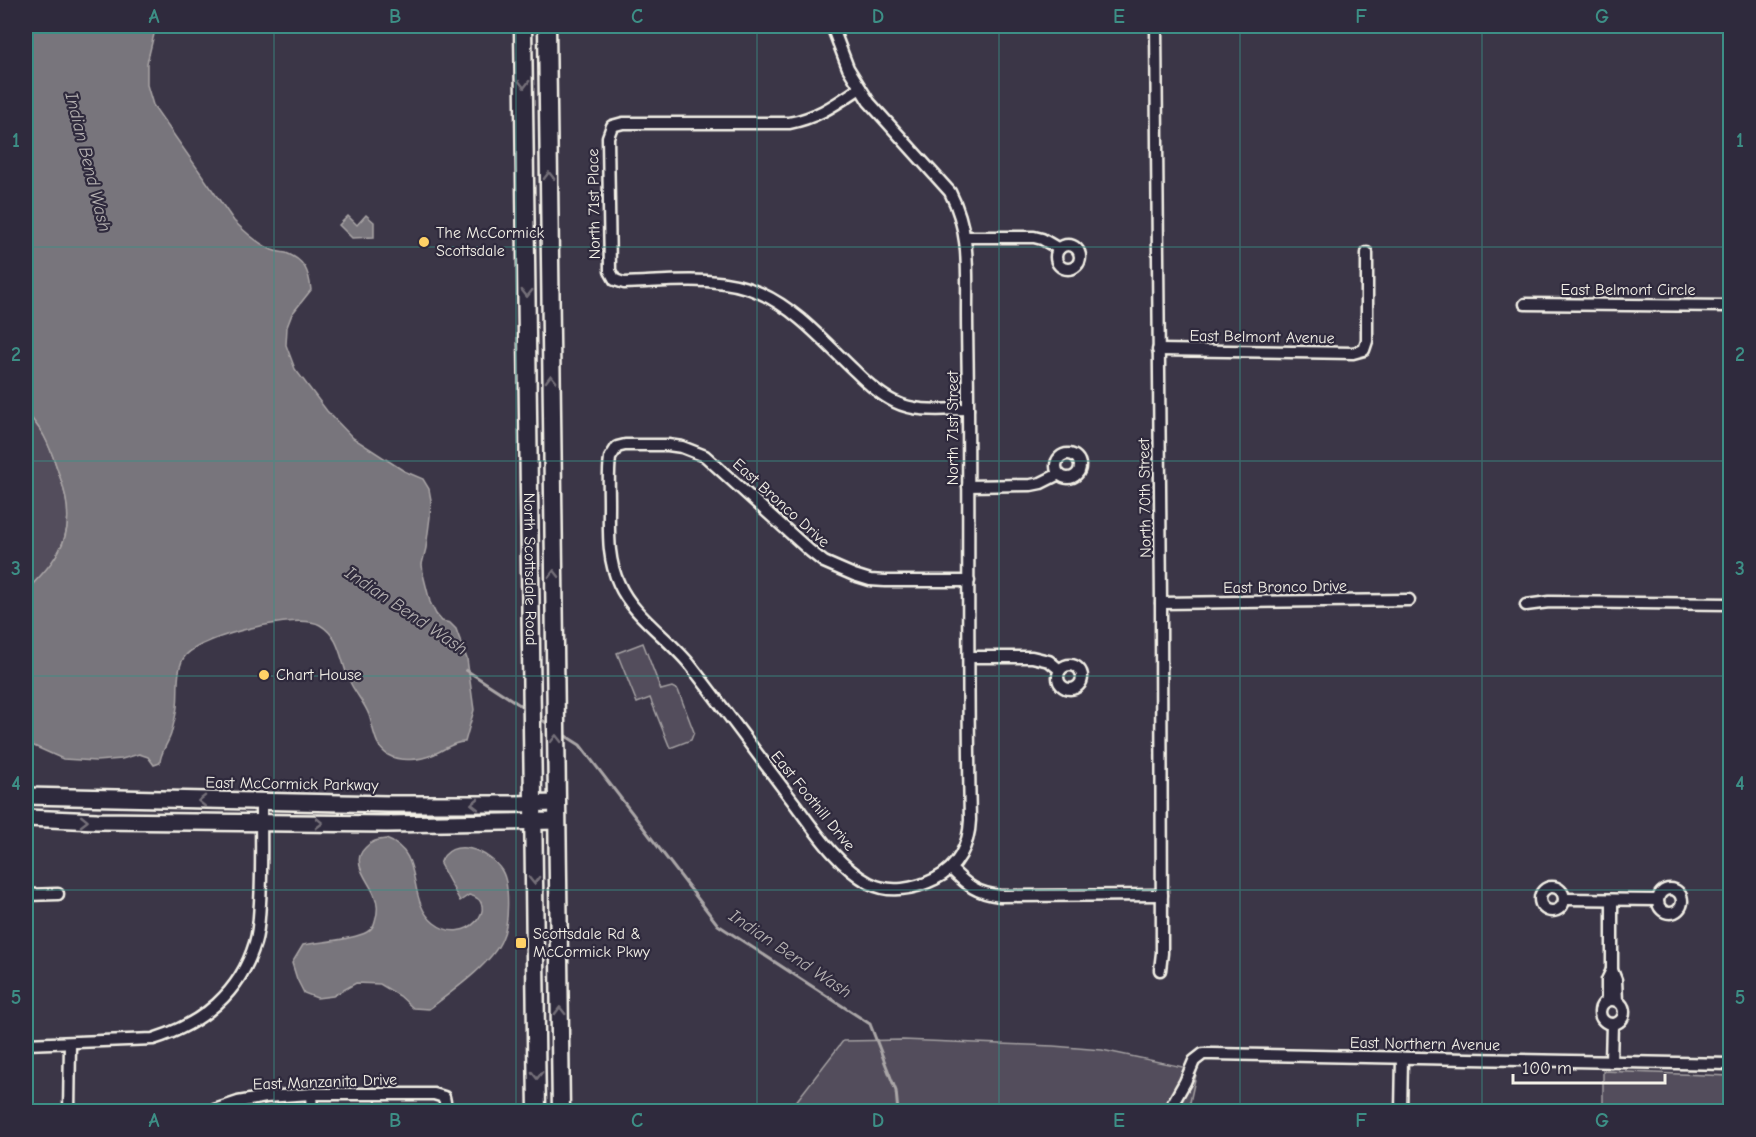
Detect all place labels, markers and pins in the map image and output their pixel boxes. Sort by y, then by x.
place label: The McCormick Scottsdale [436,224,545,260]
marker: The McCormick Scottsdale [417,235,431,249]
place label: Chart House [276,666,362,684]
marker: Chart House [257,668,271,682]
place label: Scottsdale Rd & McCormick Pkwy [533,925,651,961]
marker: Scottsdale Rd & McCormick Pkwy [514,936,528,950]

